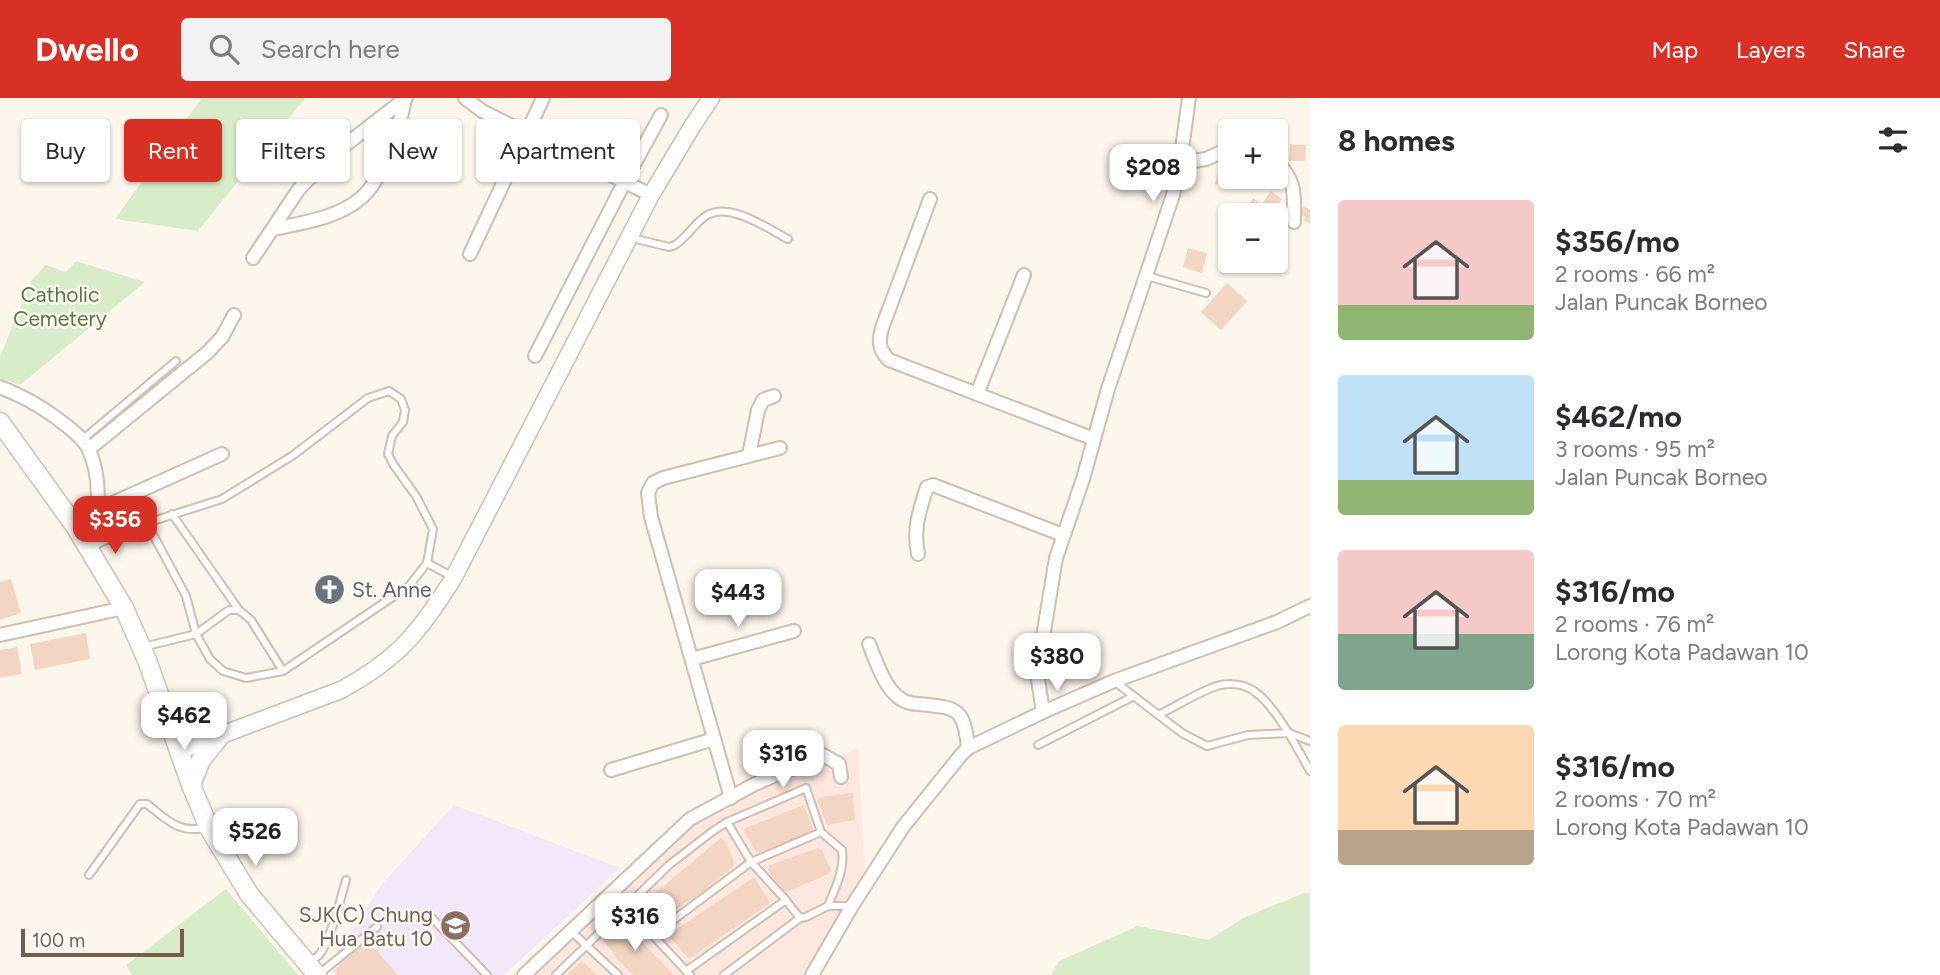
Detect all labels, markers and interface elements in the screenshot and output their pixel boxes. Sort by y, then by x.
search box [181,18,671,81]
text: Dwello [35,30,139,69]
icon: search [205,30,243,68]
text: Search here [261,33,400,65]
text: Map [1651,35,1698,64]
text: Layers [1736,35,1805,64]
text: Share [1843,35,1905,64]
chip: Buy [21,119,110,182]
chip: Rent [124,119,222,182]
chip: Filters [236,119,350,182]
chip: New [364,119,462,182]
chip: Apartment [476,119,640,182]
map controls [1218,119,1288,273]
button: + [1218,119,1288,189]
icon: filters [1874,121,1912,159]
text: 8 homes [1338,122,1455,159]
pin: $208 [1112,144,1194,204]
text: $208 [1125,153,1181,181]
button: − [1218,203,1288,273]
text: $356/mo [1555,223,1680,260]
icon: home [1394,228,1478,312]
text: 2 rooms · 66 m² [1555,260,1715,288]
park label: Catholic Cemetery [13,282,107,331]
text: Jalan Puncak Borneo [1555,288,1768,316]
text: $462/mo [1555,398,1682,435]
icon: home [1394,403,1478,487]
text: 3 rooms · 95 m² [1555,435,1715,463]
text: Jalan Puncak Borneo [1555,463,1768,491]
pin: $356 [74,496,156,556]
text: $356 [89,505,141,533]
pin: $443 [697,570,779,629]
church icon: St. Anne [312,572,346,606]
text: $316/mo [1555,573,1675,610]
place label: St. Anne [352,577,432,602]
text: $443 [711,578,765,606]
icon: home [1394,578,1478,662]
text: 2 rooms · 76 m² [1555,610,1714,638]
pin: $380 [1016,634,1098,693]
text: Lorong Kota Padawan 10 [1555,638,1809,666]
text: $380 [1030,642,1084,670]
pin: $462 [143,692,225,752]
text: $462 [157,701,211,729]
pin: $316 [742,730,824,790]
text: $316 [759,739,807,767]
text: $316/mo [1555,748,1675,785]
icon: home [1394,753,1478,837]
text: 2 rooms · 70 m² [1555,785,1716,813]
pin: $526 [214,808,296,868]
text: Lorong Kota Padawan 10 [1555,813,1809,841]
text: $526 [229,817,281,845]
pin: $316 [594,894,676,953]
place label: SJK(C) Chung Hua Batu 10 [299,902,433,951]
text: $316 [611,902,659,930]
school or university icon: SJK(C) Chung Hua Batu 10 [439,909,473,943]
scale bar [21,926,184,958]
text: 100 m [32,929,85,952]

